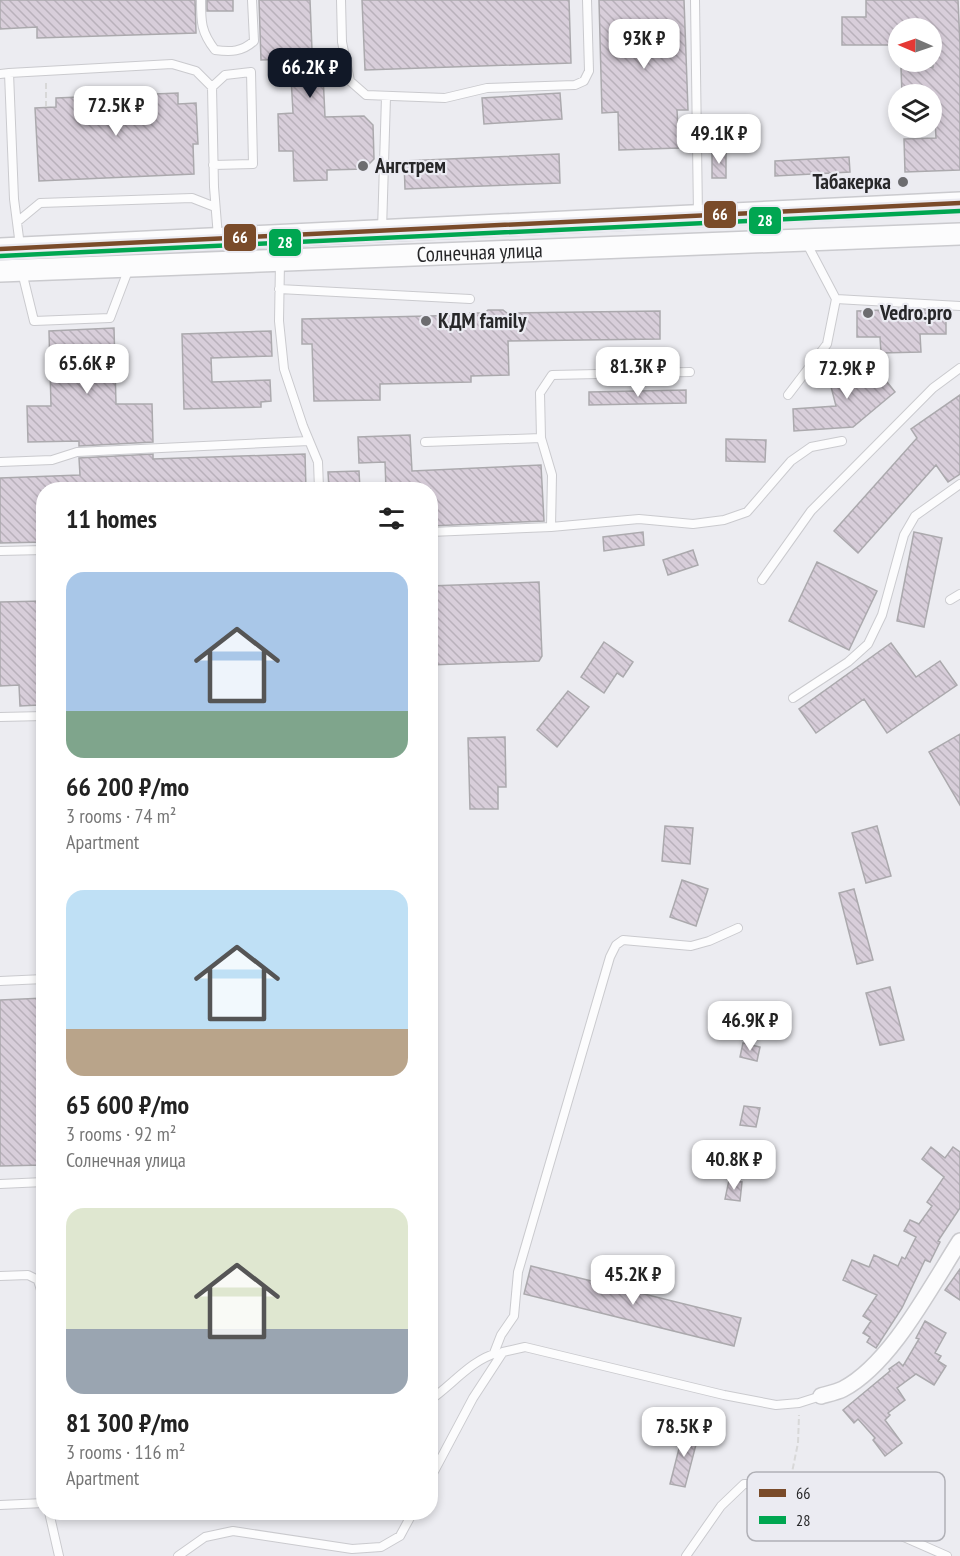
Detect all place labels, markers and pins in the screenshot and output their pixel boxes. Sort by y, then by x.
pin: 93K ₽ [602,19,686,70]
pin: 66.2K ₽ [255,48,365,99]
pin: 72.5K ₽ [61,86,171,137]
pin: 49.1K ₽ [664,114,774,165]
place label: Ангстрем [374,152,446,179]
marker: Ангстрем [356,159,370,173]
place label: Табакерка [812,168,891,195]
marker: Табакерка [896,175,910,189]
place label: Vedro.pro [879,299,952,326]
marker: Vedro.pro [861,306,875,320]
place label: КДМ family [438,307,527,334]
marker: КДМ family [419,314,433,328]
pin: 65.6K ₽ [32,344,142,395]
pin: 81.3K ₽ [583,347,693,398]
pin: 72.9K ₽ [792,349,902,400]
pin: 46.9K ₽ [695,1001,805,1052]
pin: 40.8K ₽ [679,1140,789,1191]
pin: 45.2K ₽ [578,1255,688,1306]
pin: 78.5K ₽ [629,1407,739,1458]

